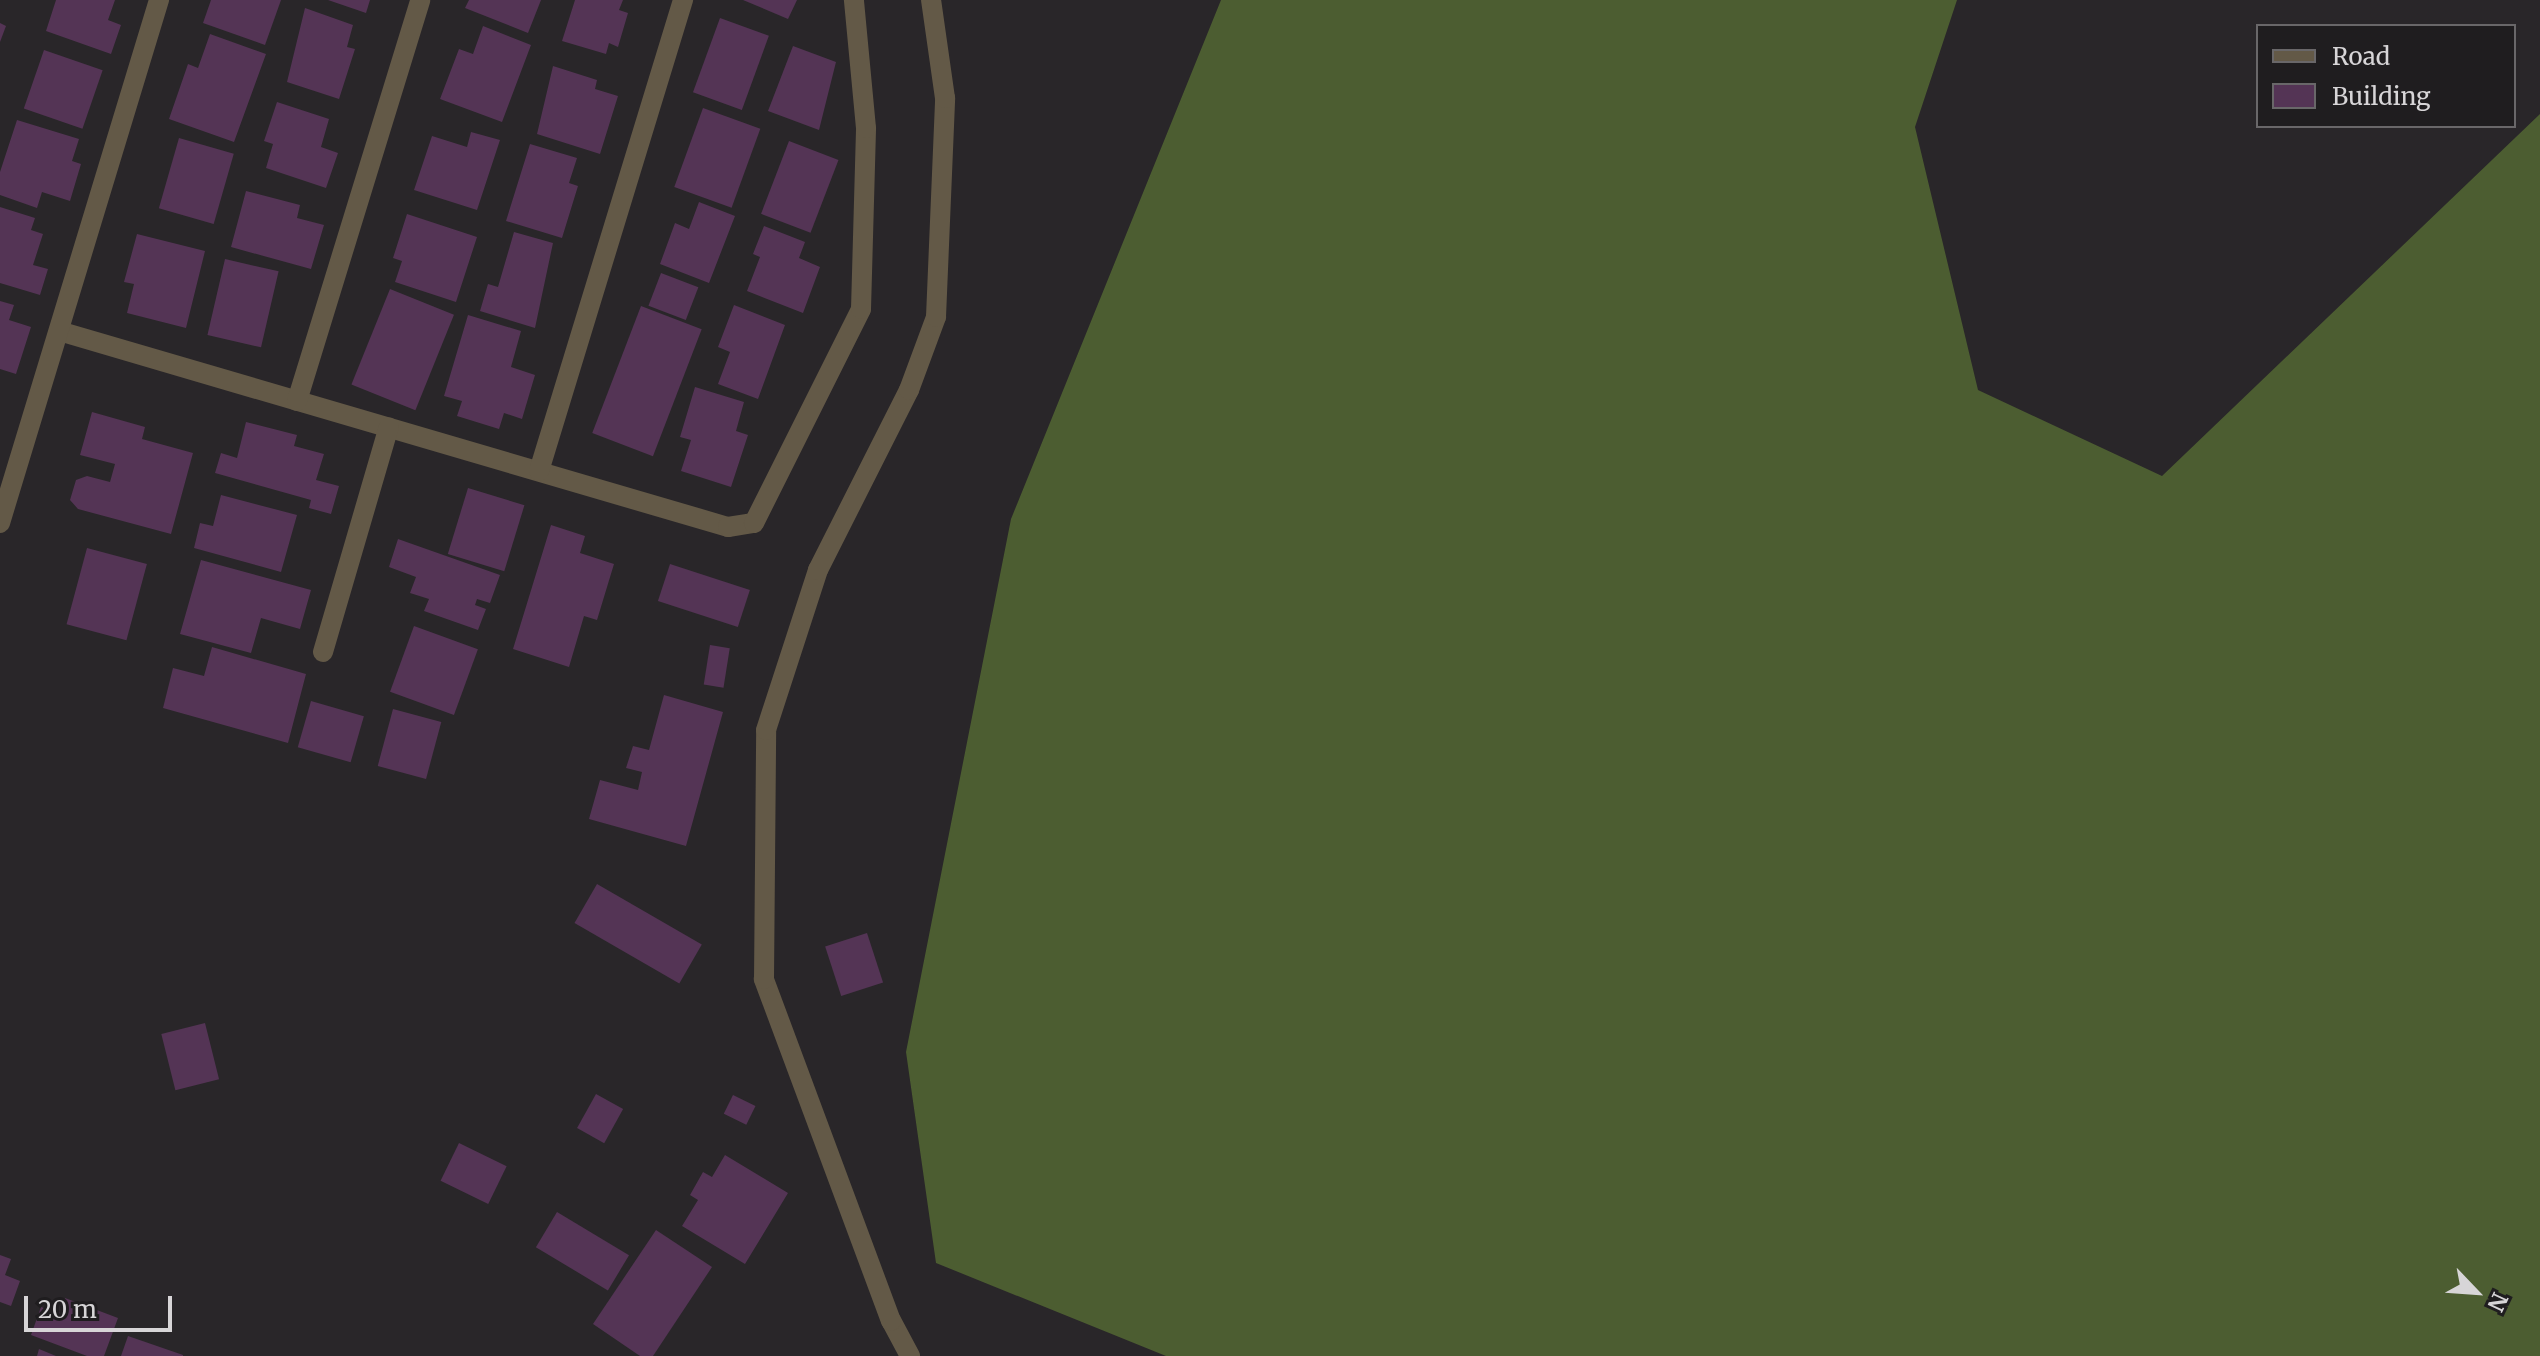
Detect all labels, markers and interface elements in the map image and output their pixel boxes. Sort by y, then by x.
legend [2256,24,2516,128]
text: Road [2332,41,2390,72]
text: Building [2332,81,2431,112]
north arrow [2436,1252,2516,1332]
scale bar [28,1280,176,1330]
text: N [2481,1288,2514,1316]
text: 20 m [38,1294,97,1325]

